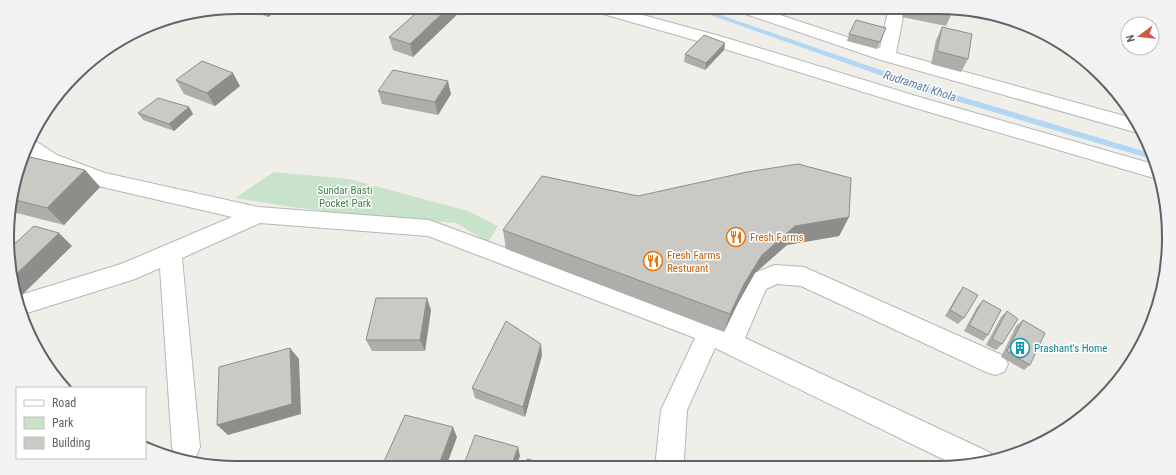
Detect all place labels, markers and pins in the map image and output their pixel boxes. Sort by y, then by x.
restaurant icon: Fresh Farms [725,226,747,248]
place label: Fresh Farms [750,231,803,244]
place label: Fresh Farms Resturant [667,249,720,275]
restaurant icon: Fresh Farms Resturant [642,250,664,272]
building icon: Prashant's Home [1009,337,1031,359]
place label: Prashant's Home [1034,342,1108,355]

